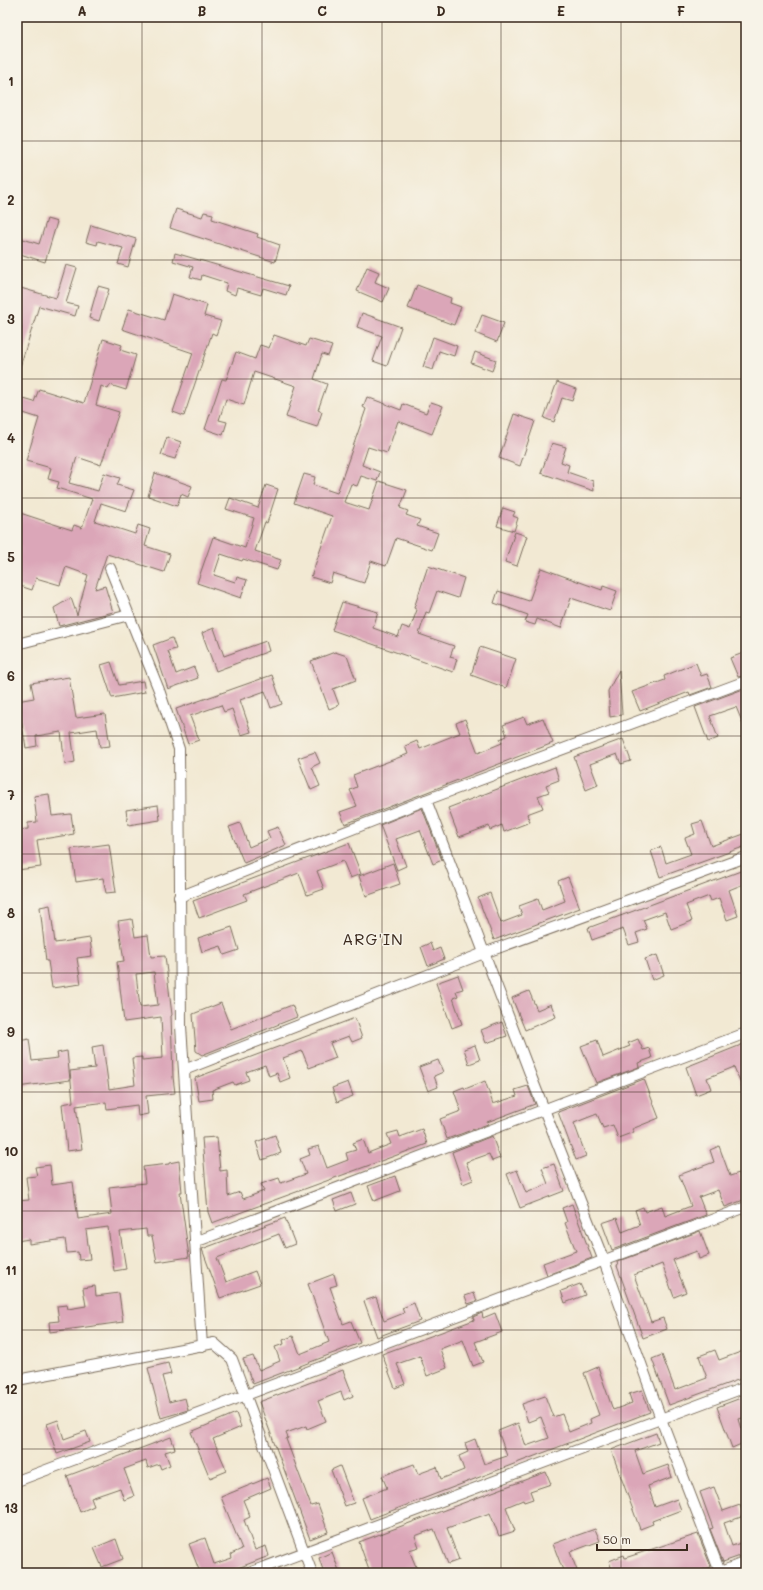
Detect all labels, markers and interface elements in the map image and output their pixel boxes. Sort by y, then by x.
text: A [77,2,87,19]
text: B [198,2,207,19]
text: C [317,2,327,19]
text: D [436,2,446,19]
text: E [557,2,565,19]
text: F [677,2,685,19]
text: 1 [8,72,14,89]
text: 2 [7,191,15,208]
text: 3 [7,310,15,327]
text: 4 [7,429,15,446]
text: 5 [7,548,15,565]
text: 6 [7,667,15,684]
text: 7 [7,786,15,803]
text: 8 [7,904,15,921]
district label: ARG'IN [342,928,404,949]
text: 9 [7,1023,15,1040]
text: 10 [4,1142,18,1159]
text: 11 [5,1261,17,1278]
text: 12 [4,1380,18,1397]
text: 13 [4,1499,18,1516]
scale bar [597,1526,687,1552]
text: 50 m [603,1531,631,1547]

